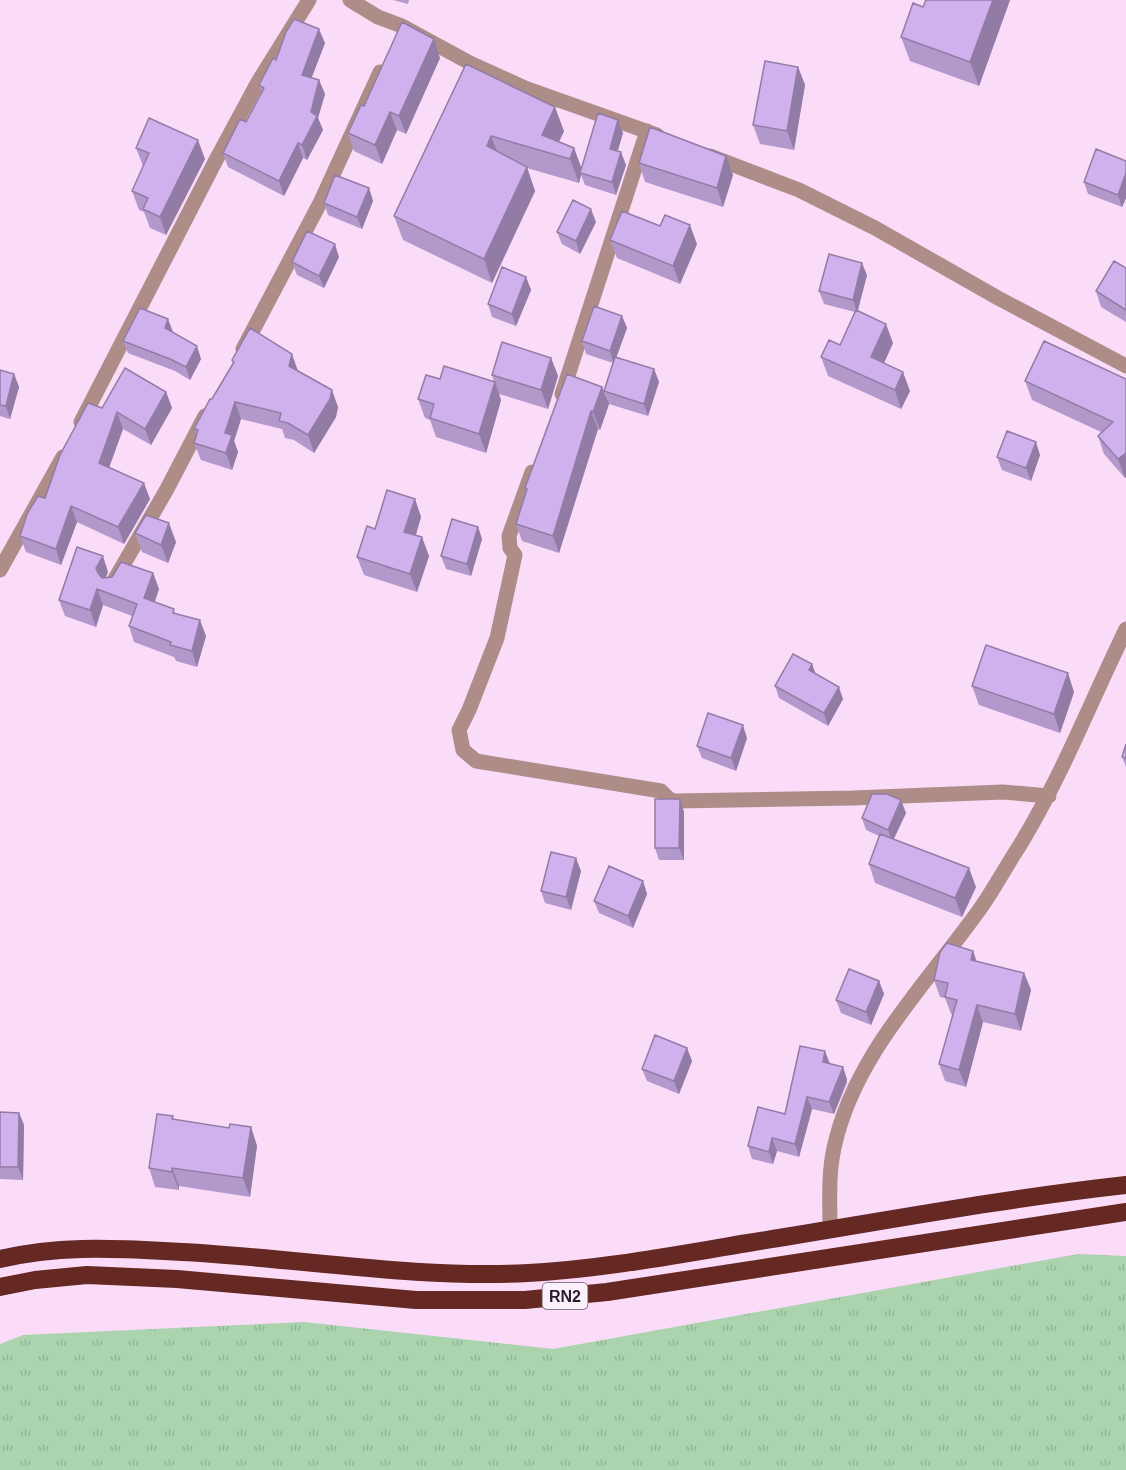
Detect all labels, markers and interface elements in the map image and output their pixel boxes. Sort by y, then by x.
road number: RN2 [542,1283,588,1309]

